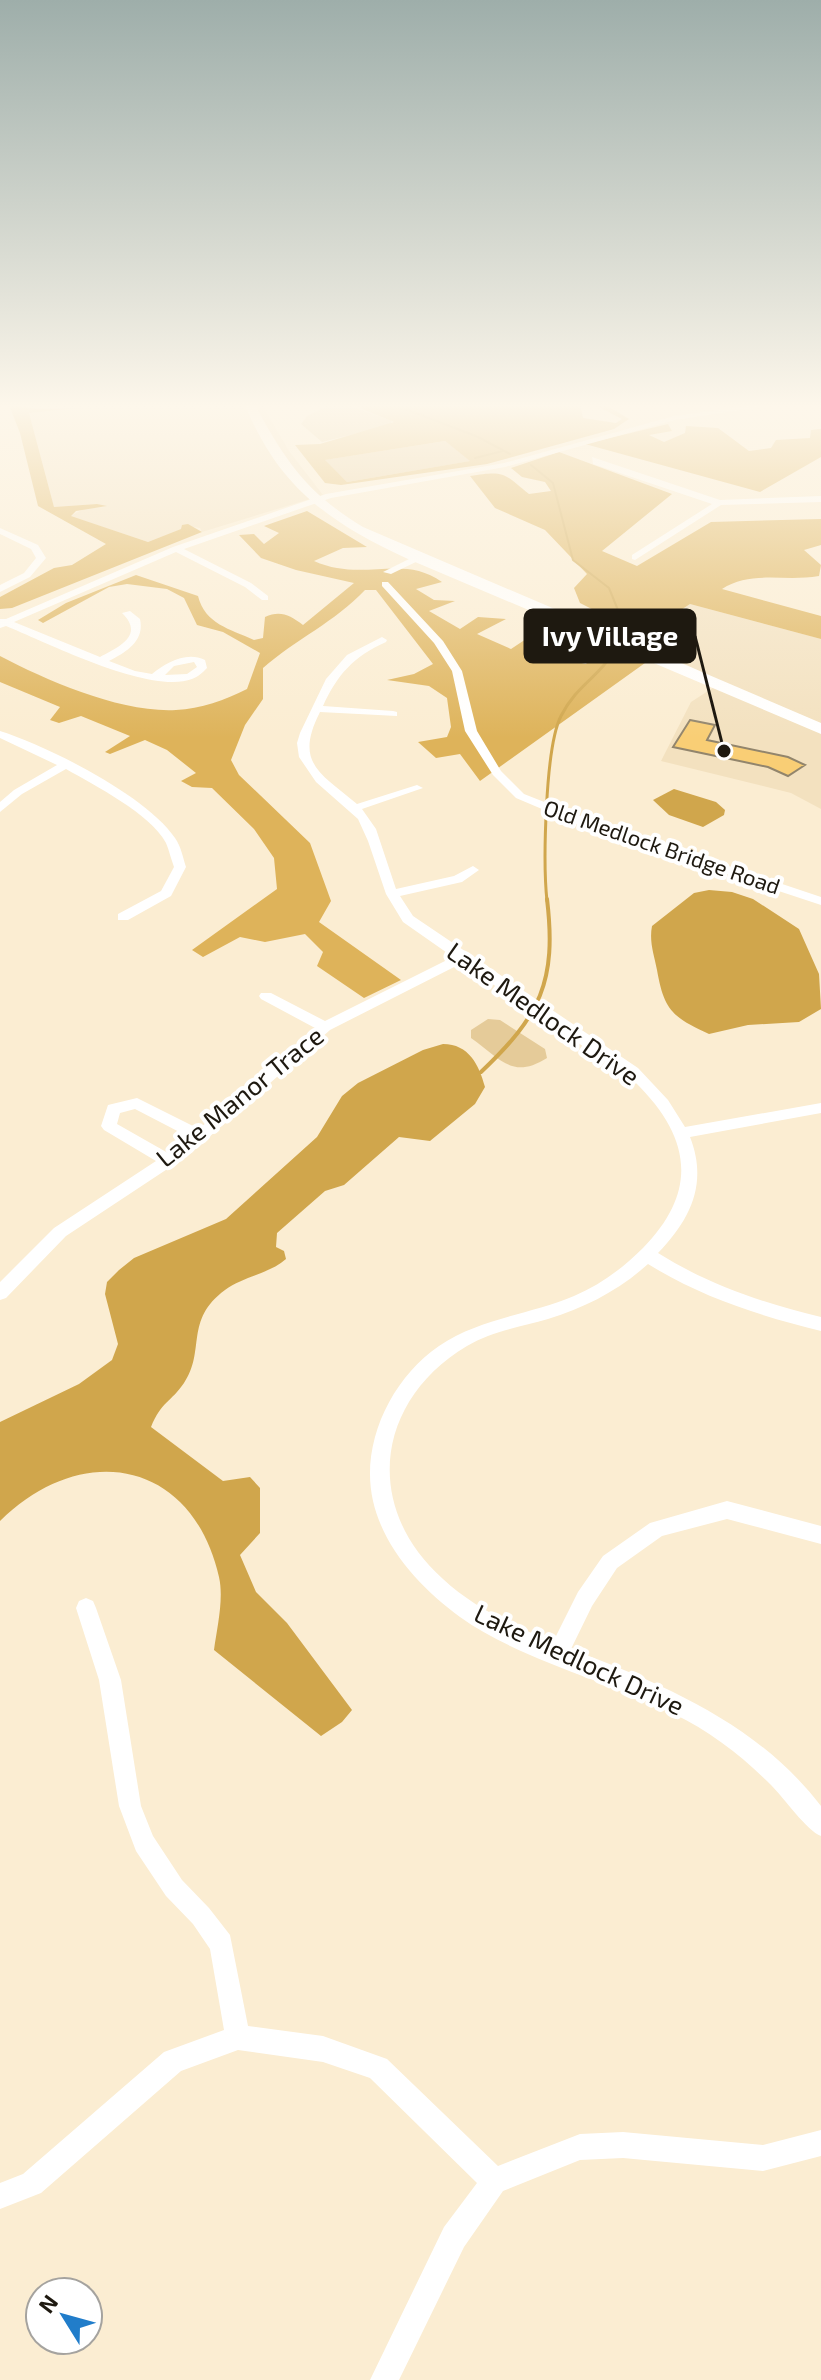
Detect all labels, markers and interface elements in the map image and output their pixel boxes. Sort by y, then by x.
callout: Ivy Village [525,610,695,662]
text: Ivy Village [542,618,678,652]
street label: Old Medlock Bridge Road [541,793,784,899]
street label: Lake Medlock Drive [442,935,646,1091]
street label: Lake Manor Trace [149,1019,329,1173]
street label: Lake Medlock Drive [470,1596,689,1721]
north arrow [24,2276,104,2356]
text: N [32,2289,62,2318]

